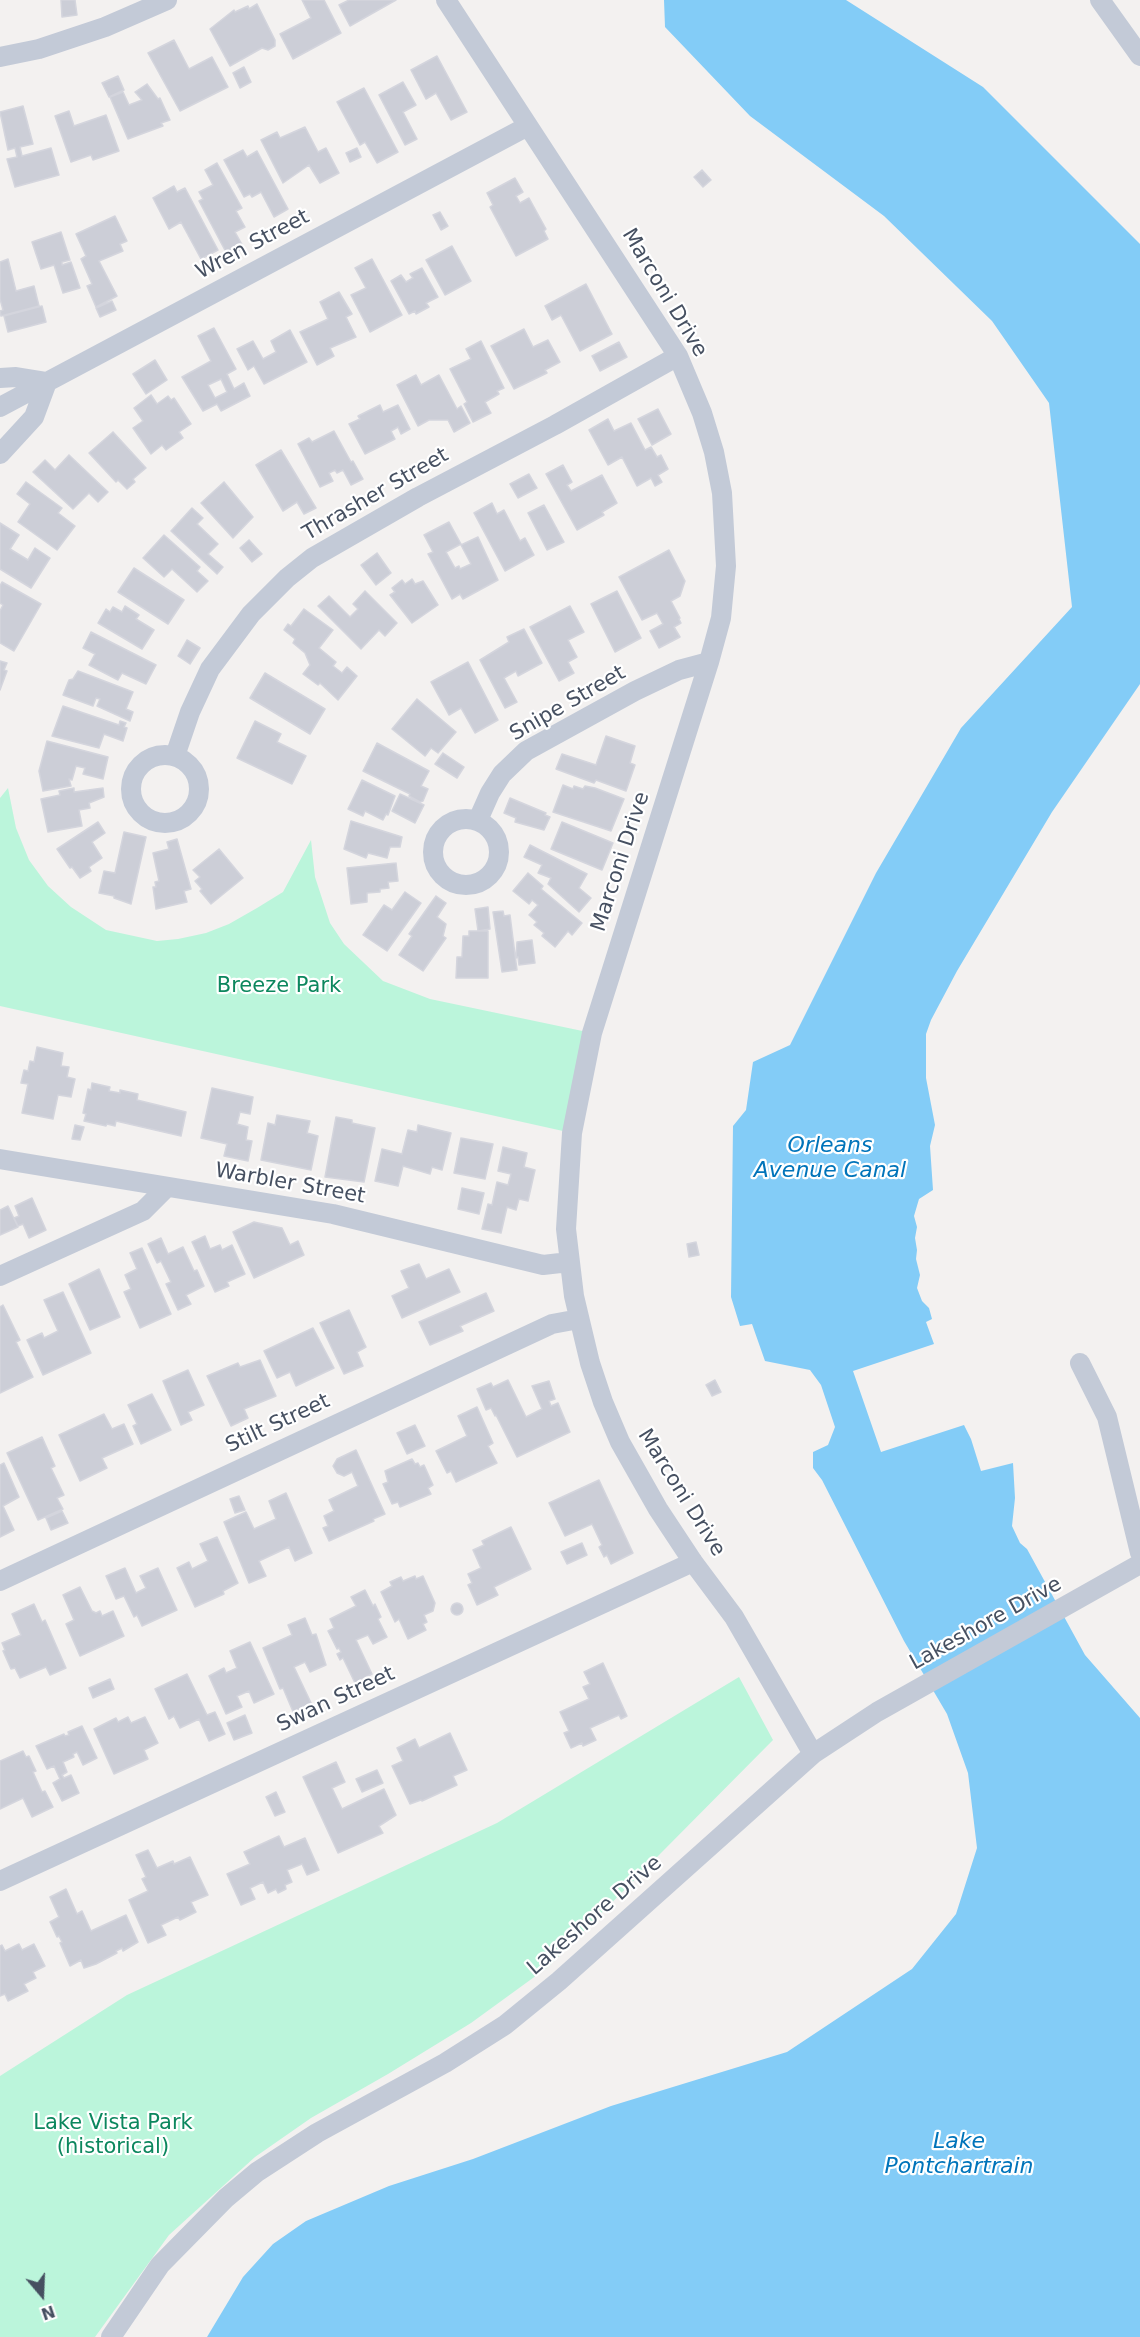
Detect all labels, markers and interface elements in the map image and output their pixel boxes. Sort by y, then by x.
street label: Wren Street [192,205,314,285]
street label: Marconi Drive [616,224,712,362]
street label: Thrasher Street [299,443,453,547]
street label: Snipe Street [506,661,630,747]
street label: Marconi Drive [587,789,655,935]
park label: Breeze Park [217,974,341,1000]
water label: Orleans Avenue Canal [754,1133,906,1184]
street label: Warbler Street [213,1158,367,1210]
street label: Stilt Street [222,1389,334,1459]
street label: Marconi Drive [632,1425,730,1561]
street label: Lakeshore Drive [906,1572,1066,1676]
street label: Swan Street [273,1662,399,1738]
street label: Lakeshore Drive [523,1851,667,1981]
park label: Lake Vista Park (historical) [33,2111,193,2161]
water label: Lake Pontchartrain [884,2129,1034,2180]
north arrow [12,2265,72,2325]
text: N [39,2301,57,2324]

